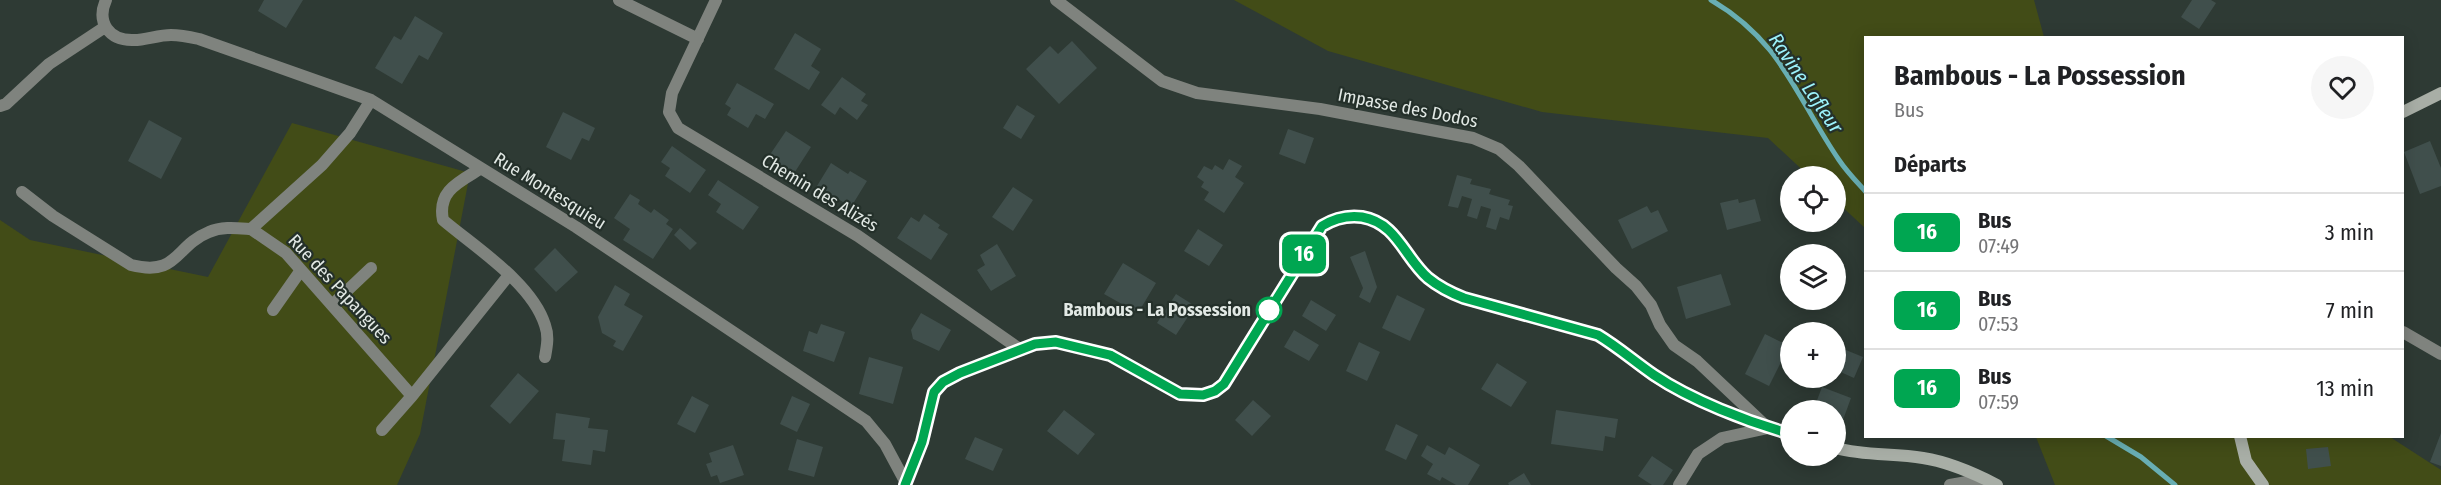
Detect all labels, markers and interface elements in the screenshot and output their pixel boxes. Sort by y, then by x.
water label: Ravine Lafleur [1764,28,1849,138]
button: heart [2311,56,2374,119]
text: Bambous - La Possession [1894,59,2186,92]
street label: Impasse des Dodos [1336,84,1480,132]
text: Bus [1894,98,1924,122]
street label: Rue Montesquieu [490,148,610,234]
street label: Chemin des Alizés [758,150,883,237]
text: Départs [1894,151,1966,178]
map controls [1780,166,1846,466]
button: locate [1780,166,1846,232]
text: Bus [1978,207,2011,234]
text: 16 [1917,219,1937,245]
text: 3 min [2325,219,2374,246]
street label: Rue des Papangues [284,230,397,349]
line badge: 16 [1277,234,1331,274]
text: 07:49 [1978,234,2019,258]
text: 16 [1294,241,1314,267]
button: layers [1780,244,1846,310]
text: Bus [1978,285,2011,312]
marker: Bambous - La Possession [1256,297,1282,323]
text: 16 [1917,297,1937,323]
text: 7 min [2326,297,2374,324]
place label: Bambous - La Possession [1063,299,1251,321]
text: 07:53 [1978,312,2019,336]
button: + [1780,322,1846,388]
text: Bus [1978,363,2011,390]
text: 16 [1917,375,1937,401]
text: 13 min [2316,375,2374,402]
text: 07:59 [1978,390,2019,414]
button: − [1780,400,1846,466]

